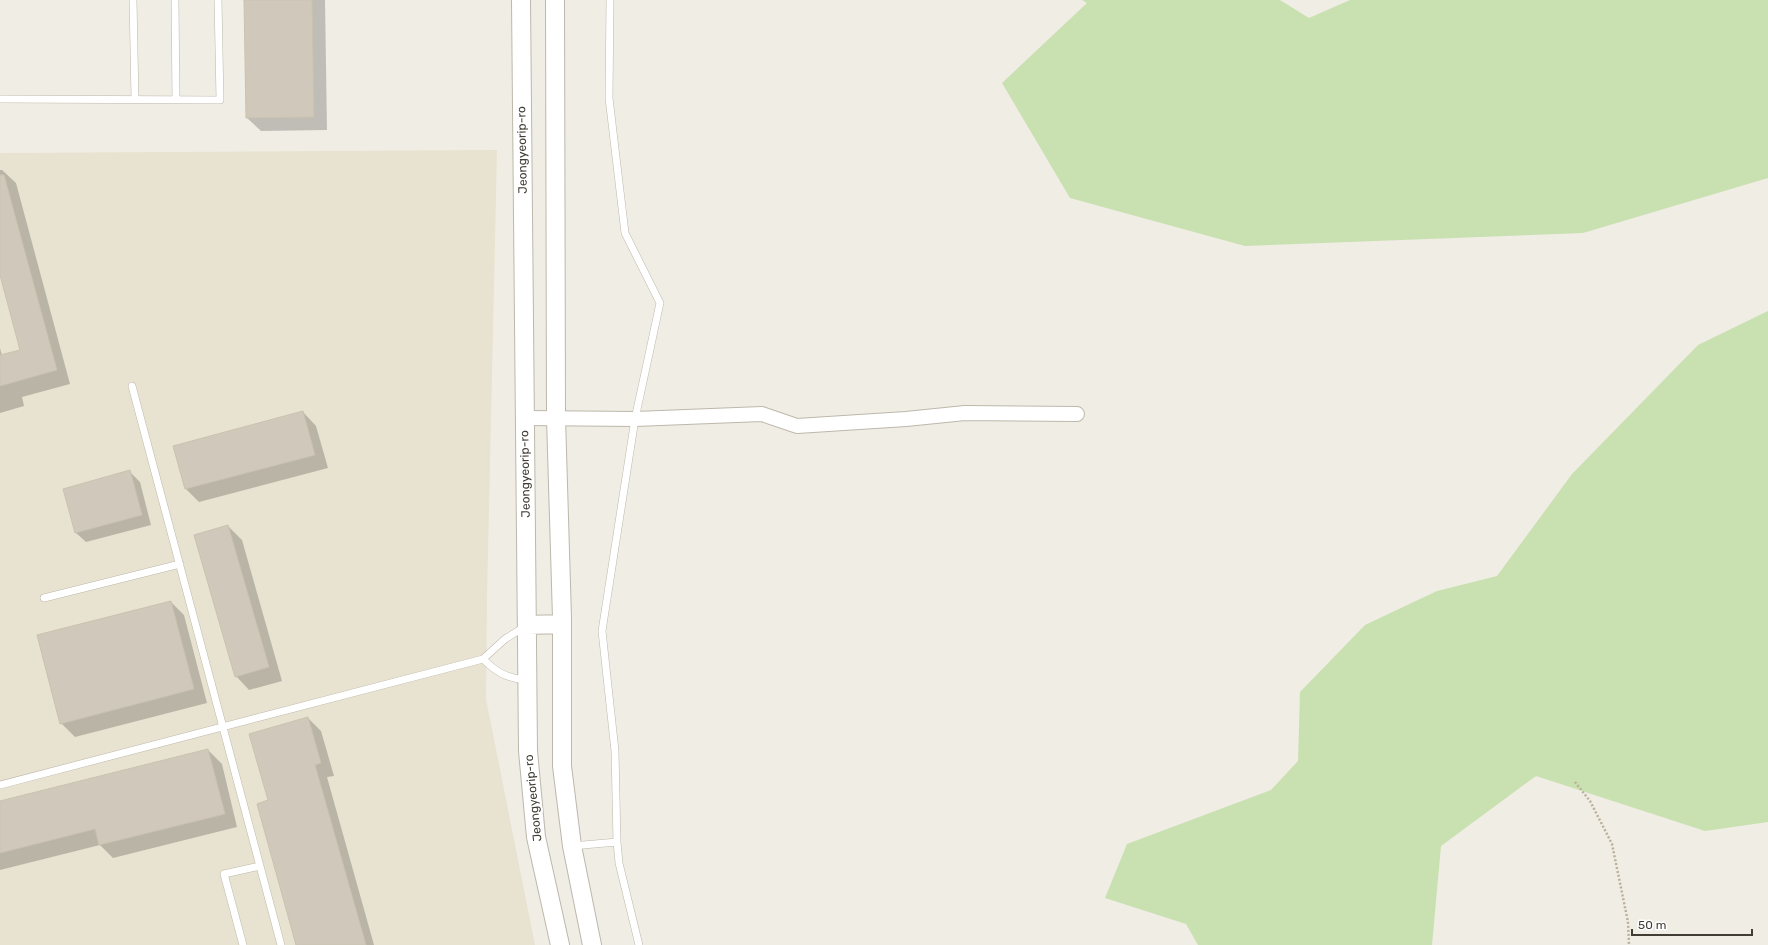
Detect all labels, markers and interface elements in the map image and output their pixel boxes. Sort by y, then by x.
street label: Jeongyeorip-ro [514,106,530,194]
street label: Jeongyeorip-ro [517,430,533,518]
street label: Jeongyeorip-ro [521,754,545,842]
scale bar [1632,911,1752,937]
text: 50 m [1638,918,1666,932]

